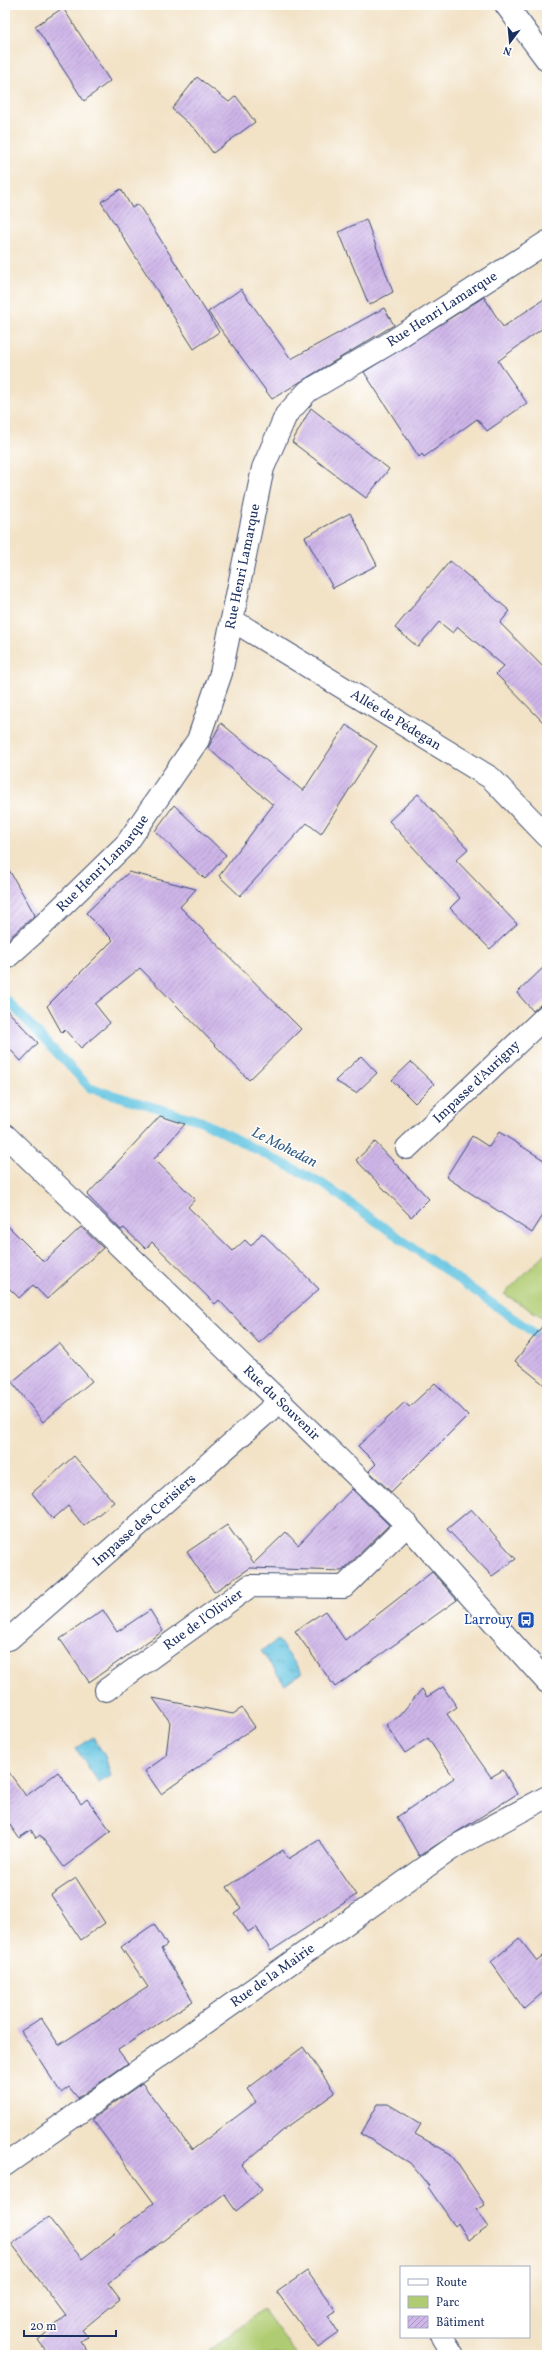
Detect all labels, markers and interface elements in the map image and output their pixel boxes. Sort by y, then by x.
north arrow [490,22,530,62]
text: N [502,42,514,58]
street label: Rue Henri Lamarque [383,267,501,352]
street label: Rue Henri Lamarque [221,502,265,631]
street label: Allée de Pédegan [347,685,445,755]
street label: Rue Henri Lamarque [52,811,153,916]
street label: Impasse d'Aurigny [429,1036,524,1128]
water label: Le Mohedan [248,1122,321,1174]
street label: Rue du Souvenir [239,1361,324,1445]
street label: Impasse des Cerisiers [88,1470,200,1571]
street label: Rue de l'Olivier [160,1584,247,1655]
bus stop icon: Larrouy [516,1610,536,1630]
place label: Larrouy [464,1611,513,1630]
street label: Rue de la Mairie [227,1939,319,2012]
legend [400,2266,530,2338]
text: Route [436,2275,467,2291]
text: Parc [436,2295,459,2311]
scale bar [24,2312,116,2338]
text: Bâtiment [436,2315,485,2331]
text: 20 m [30,2319,57,2335]

